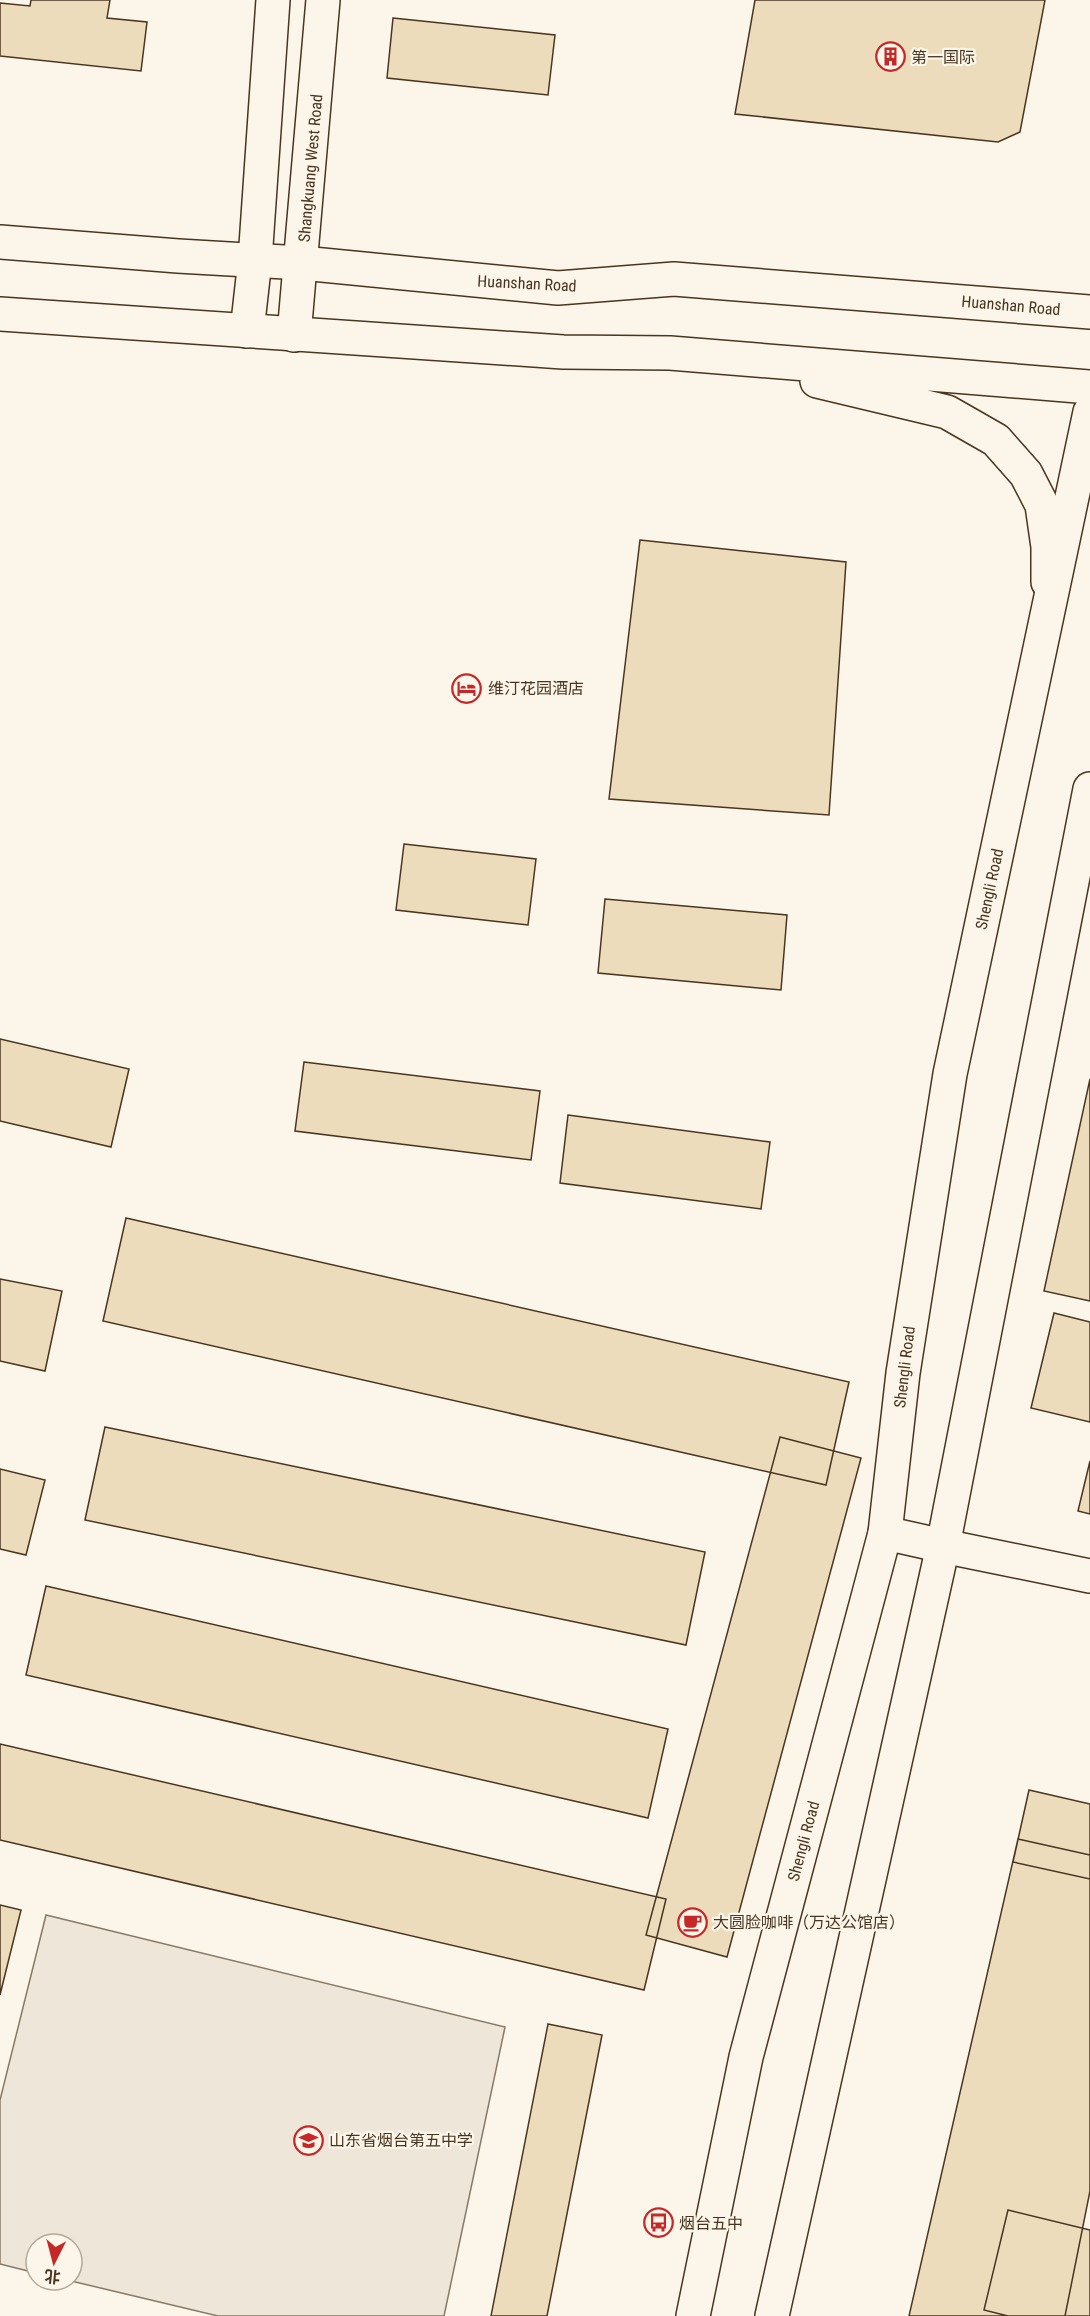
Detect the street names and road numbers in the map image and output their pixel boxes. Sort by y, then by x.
street label: Shangkuang West Road [295,93,326,243]
street label: Huanshan Road [477,271,577,296]
street label: Huanshan Road [961,292,1061,319]
street label: Shengli Road [972,847,1007,931]
street label: Shengli Road [890,1325,919,1409]
street label: Shengli Road [784,1799,823,1883]

